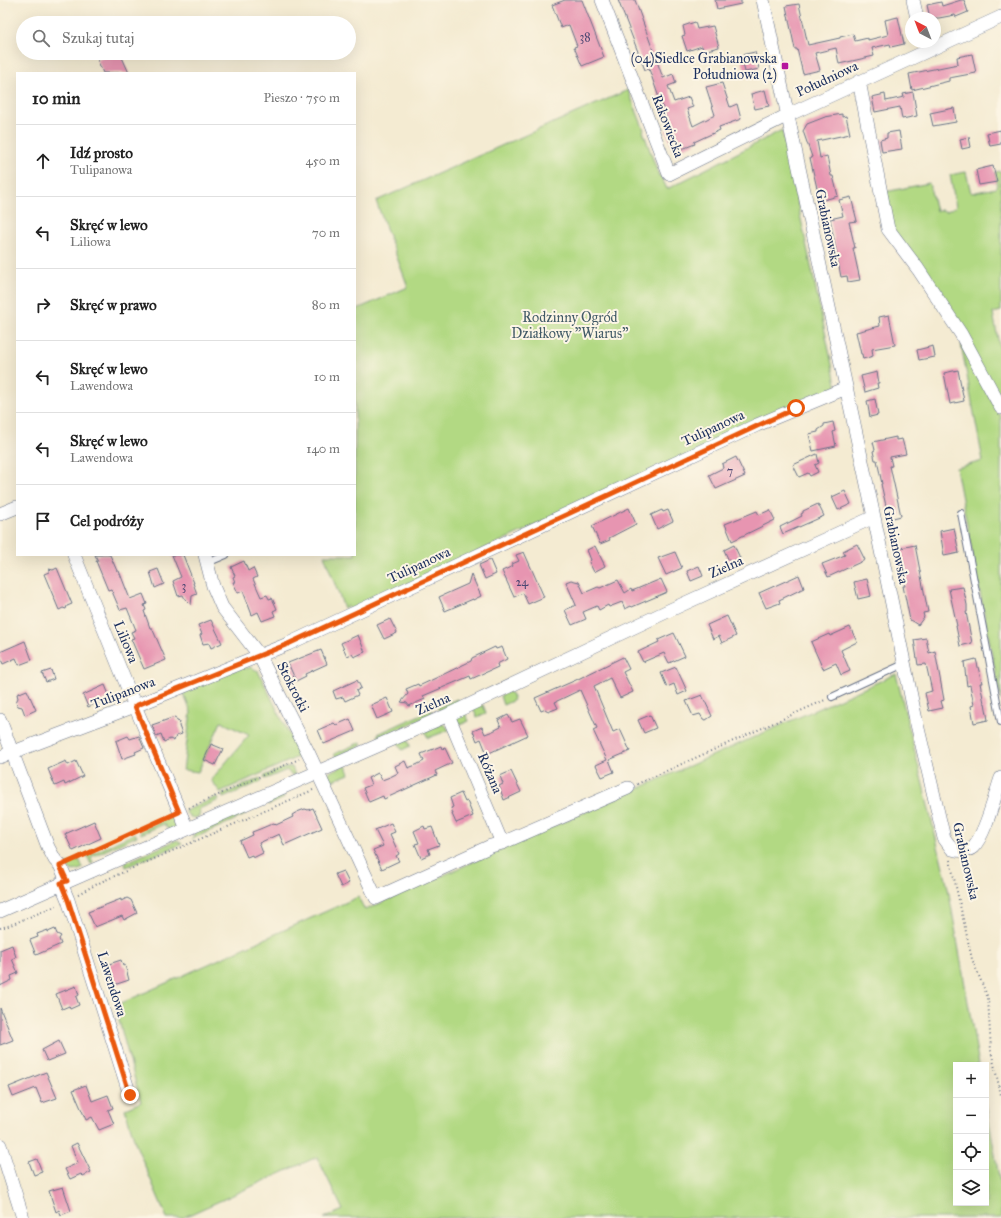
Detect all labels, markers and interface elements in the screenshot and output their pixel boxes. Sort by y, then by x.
north arrow [905,12,941,48]
search box [16,16,356,60]
icon: search [30,27,52,49]
text: Szukaj tutaj [62,29,134,47]
house number: 38 [579,30,591,44]
place label: (04)Siedlce Grabianowska Południowa (2) [631,50,777,84]
street label: Południowa [793,57,861,101]
marker: (04)Siedlce Grabianowska Południowa (2) [780,61,790,71]
text: 10 min [32,88,80,109]
text: Pieszo · 750 m [264,90,340,106]
street label: Rakowiecka [648,92,688,160]
text: Idź prosto [70,144,133,162]
icon: ahead [32,150,54,172]
text: 450 m [305,153,340,169]
text: Tulipanowa [70,162,132,178]
street label: Grabianowska [811,187,845,269]
text: Skręć w lewo [70,216,148,234]
icon: left [32,222,54,244]
text: 70 m [312,225,340,241]
text: Liliowa [70,234,111,250]
icon: right [32,294,54,316]
text: Skręć w prawo [70,296,157,314]
text: 80 m [312,297,340,313]
park label: Rodzinny Ogród Działkowy "Wiarus" [511,309,629,342]
text: Skręć w lewo [70,360,148,378]
icon: left [32,366,54,388]
text: 10 m [314,369,340,385]
text: Lawendowa [70,378,133,394]
route start [787,399,805,417]
street label: Tulipanowa [679,406,747,450]
text: Skręć w lewo [70,432,148,450]
icon: left [32,438,54,460]
text: 140 m [306,441,340,457]
text: Lawendowa [70,450,133,466]
house number: 7 [727,464,733,478]
street label: Grabianowska [879,504,913,586]
icon: arrive [32,510,54,532]
text: Cel podróży [70,512,144,530]
street label: Tulipanowa [385,543,453,587]
street label: Zielna [706,552,746,582]
house number: 24 [516,575,529,589]
house number: 3 [182,579,187,593]
street label: Liliowa [110,618,142,666]
street label: Stokrotki [273,659,313,715]
street label: Tulipanowa [89,673,157,713]
street label: Zielna [413,689,453,719]
street label: Różana [474,750,506,796]
street label: Grabianowska [949,820,983,902]
street label: Lawendowa [93,949,131,1019]
map controls [953,1062,989,1206]
button: + [953,1062,989,1098]
route end [121,1086,139,1104]
button: − [953,1098,989,1134]
button: locate [953,1134,989,1170]
button: layers [953,1170,989,1206]

